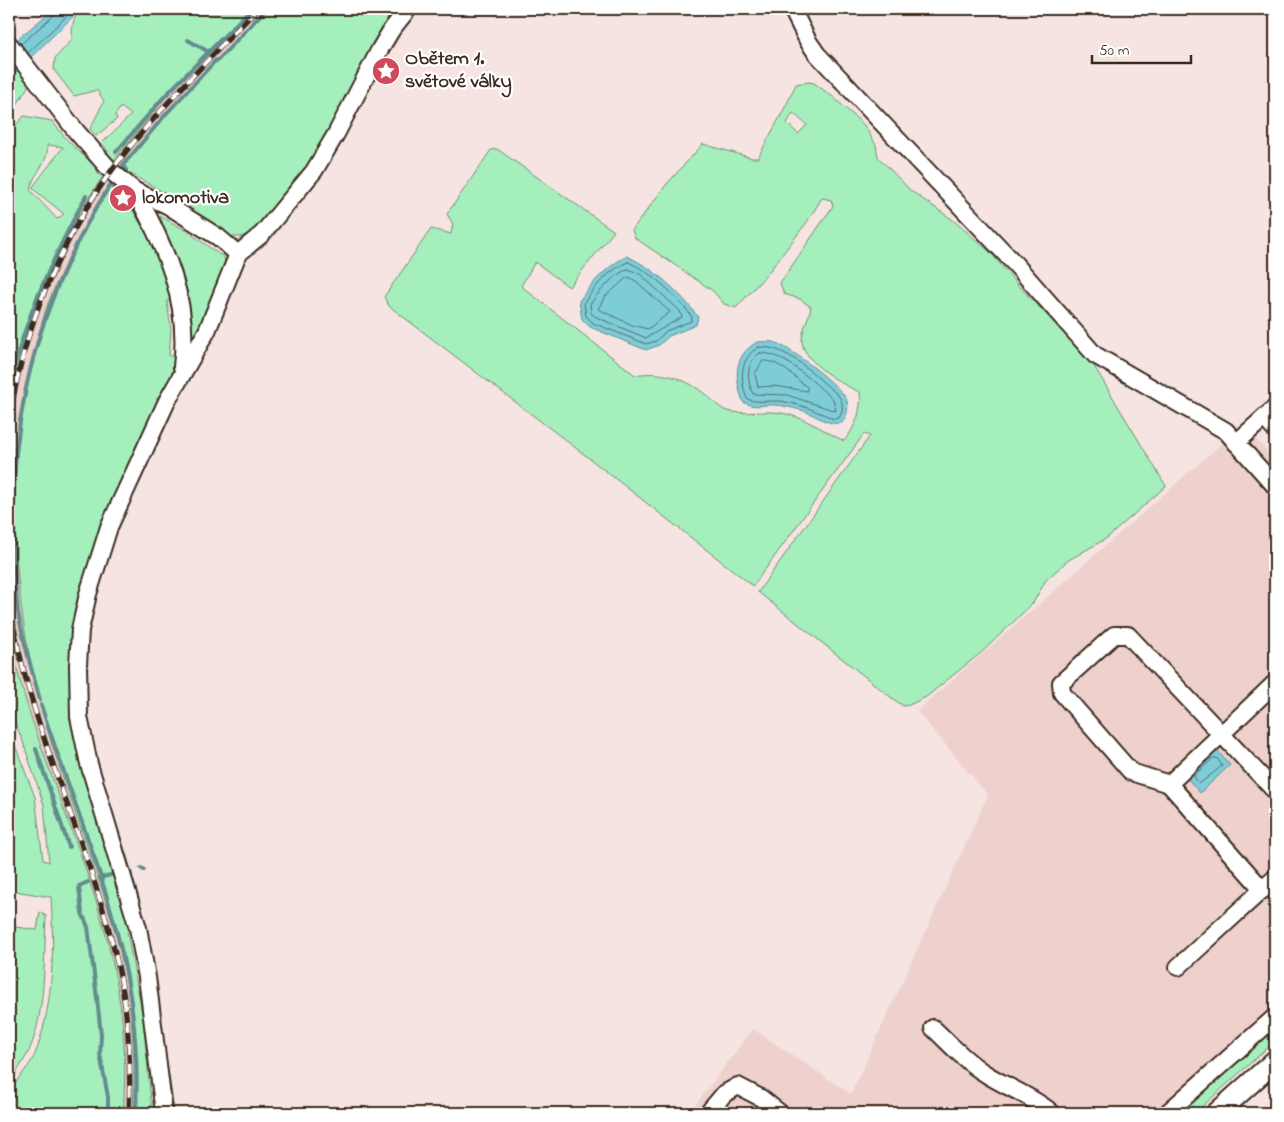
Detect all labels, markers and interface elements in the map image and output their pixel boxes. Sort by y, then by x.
scale bar [1092,32,1190,64]
text: 50 m [1099,40,1130,62]
place label: Obětem 1. světové války [405,45,512,98]
place icon: Obětem 1. světové války [371,56,401,86]
place icon: lokomotiva [108,183,138,213]
place label: lokomotiva [142,184,229,213]

